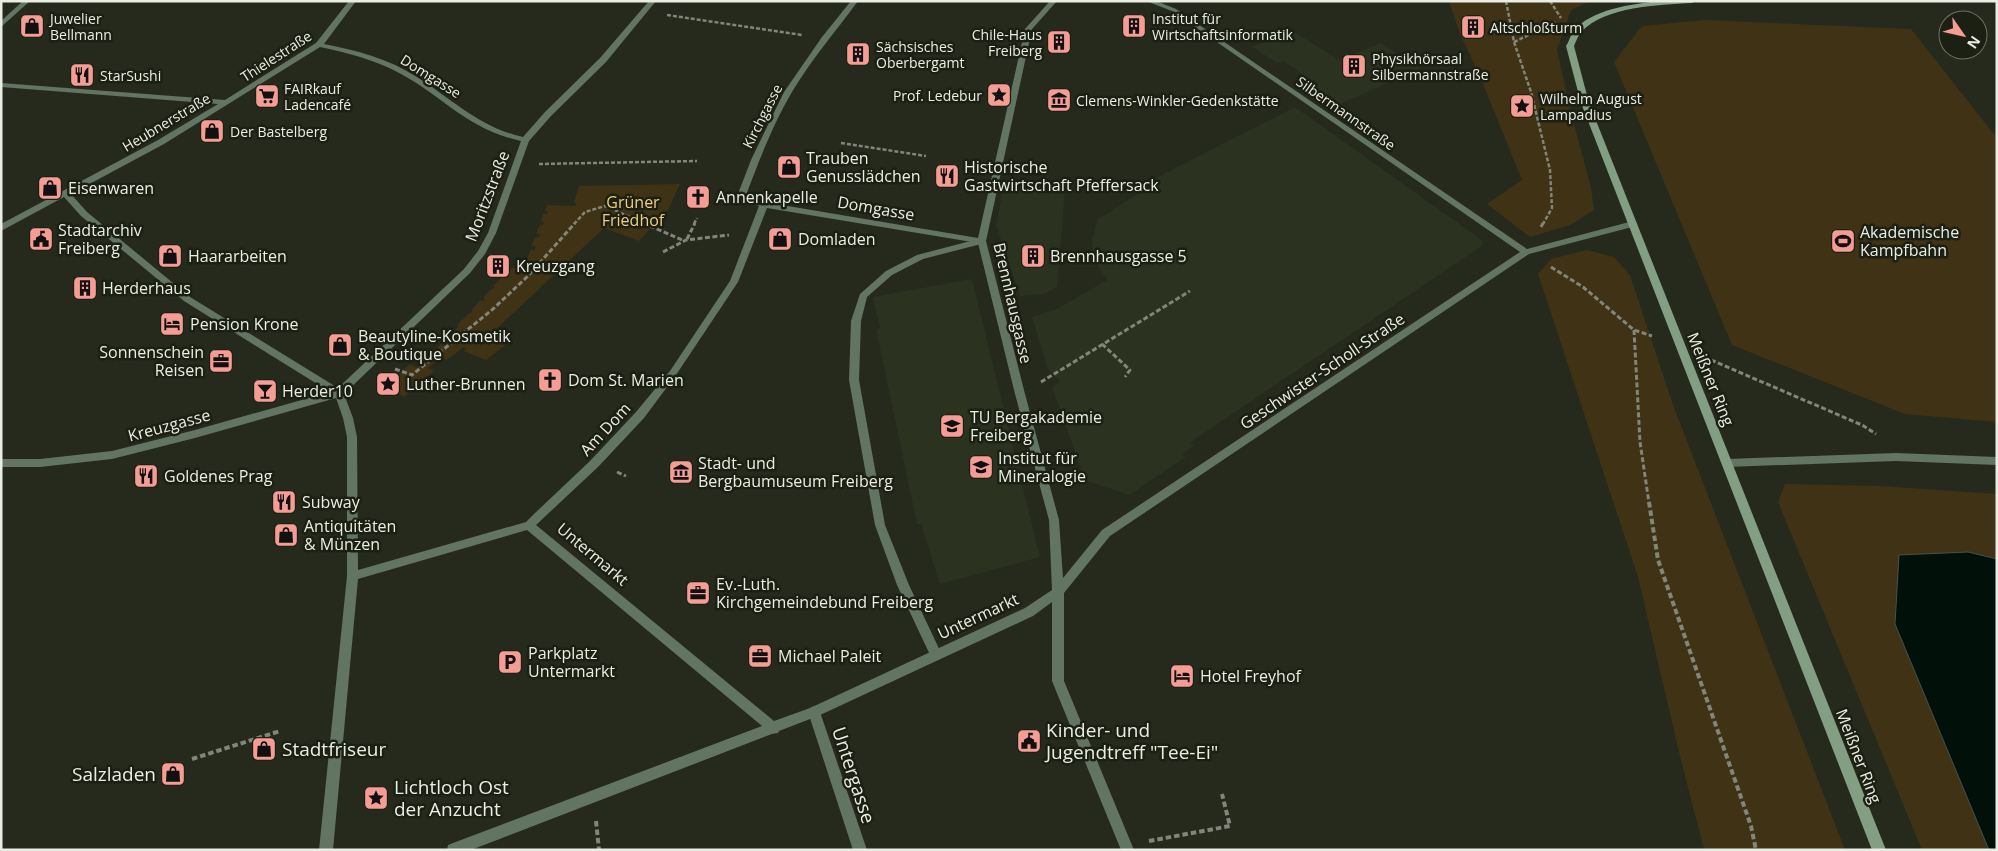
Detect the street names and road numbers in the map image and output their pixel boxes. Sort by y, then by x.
street label: Thielestraße [237,26,315,86]
street label: Domgasse [397,50,465,102]
street label: Silbermannstraße [1293,72,1399,154]
street label: Kirchgasse [738,81,786,151]
street label: Heubnerstraße [119,88,214,156]
street label: Moritzstraße [460,147,514,245]
street label: Domgasse [836,190,916,226]
street label: Brennhausgasse [988,240,1038,366]
street label: Geschwister-Scholl-Straße [1235,308,1409,434]
street label: Meißner Ring [1682,329,1740,429]
street label: Am Dom [575,398,635,460]
street label: Kreuzgasse [125,403,213,447]
street label: Untermarkt [553,518,634,591]
street label: Untermarkt [934,588,1022,644]
street label: Meißner Ring [1831,706,1887,807]
street label: Untergasse [826,723,882,827]

